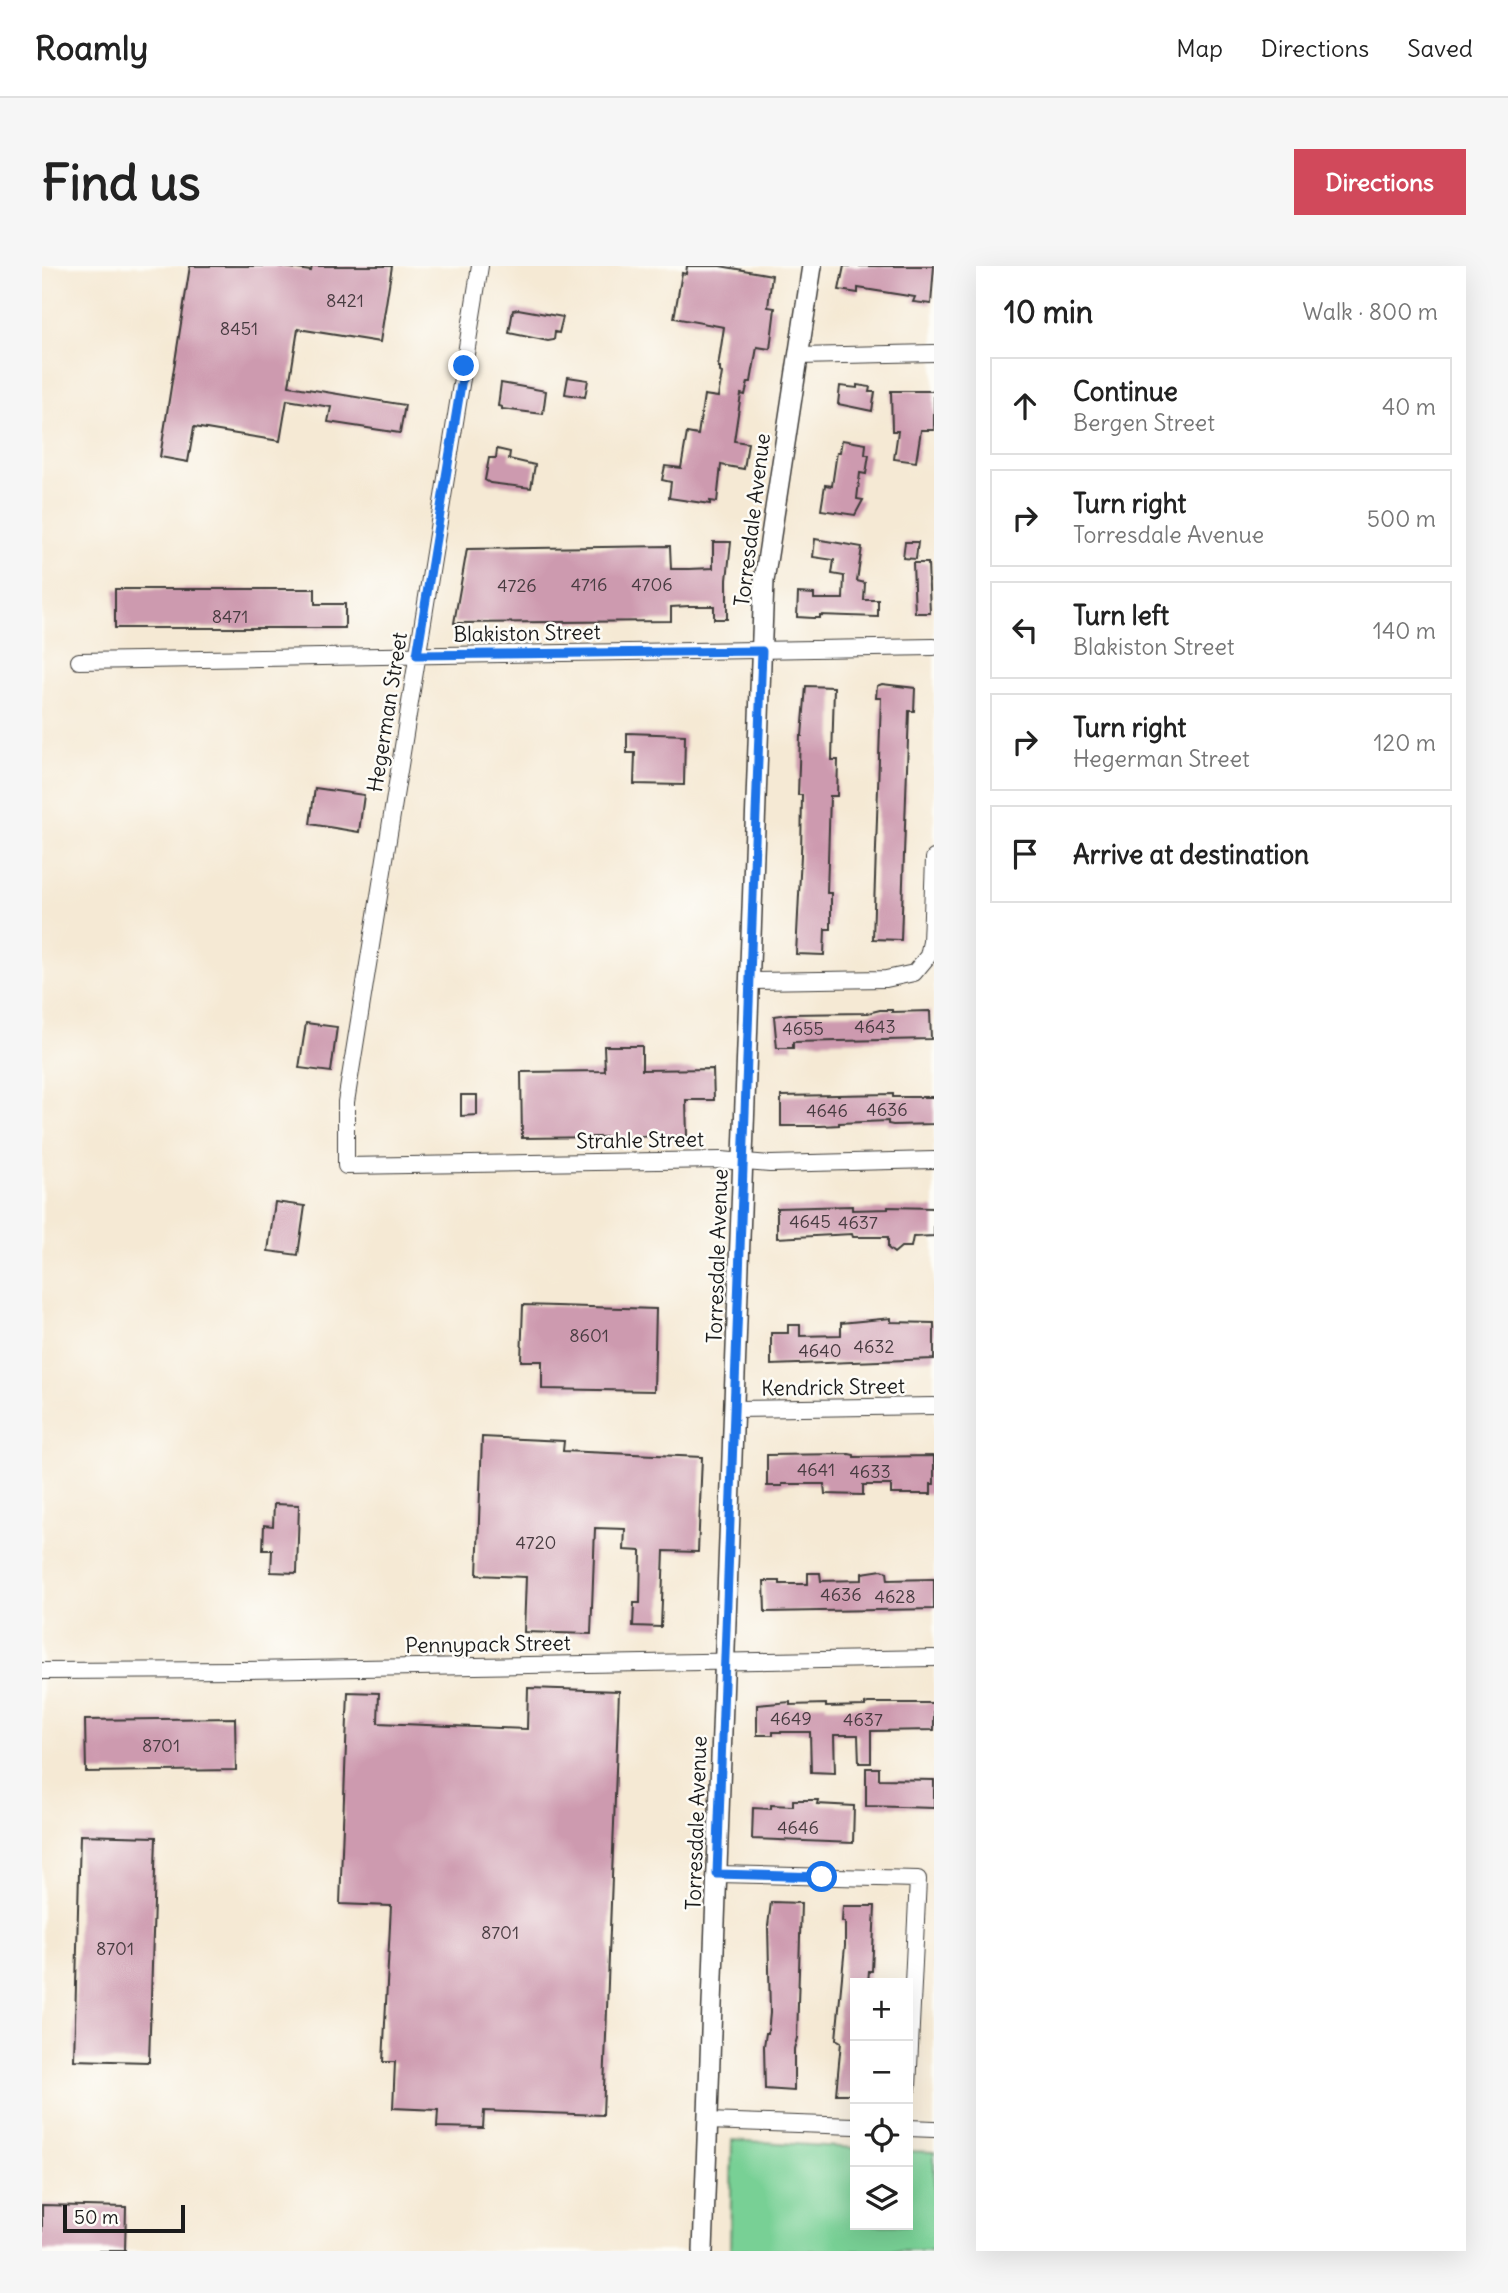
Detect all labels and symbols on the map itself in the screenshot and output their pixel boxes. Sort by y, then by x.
house number: 8421 [326,289,364,312]
house number: 8451 [220,317,258,340]
route end [448,350,479,381]
street label: Torresdale Avenue [728,432,776,608]
house number: 4716 [571,573,607,596]
house number: 4706 [631,573,673,596]
house number: 4726 [497,574,537,597]
house number: 8471 [212,605,248,628]
street label: Blakiston Street [453,618,601,648]
street label: Hegerman Street [361,630,413,794]
house number: 4643 [854,1015,896,1038]
house number: 4655 [782,1017,824,1040]
house number: 4636 [866,1098,908,1121]
house number: 4646 [806,1099,848,1122]
street label: Strahle Street [576,1125,704,1155]
street label: Torresdale Avenue [700,1168,734,1344]
house number: 4645 [789,1210,831,1233]
house number: 4637 [838,1211,878,1234]
house number: 8601 [569,1324,609,1347]
house number: 4632 [854,1335,895,1358]
house number: 4640 [798,1339,842,1362]
street label: Kendrick Street [761,1372,905,1402]
house number: 4641 [797,1458,835,1481]
house number: 4633 [849,1460,891,1483]
house number: 4720 [516,1531,556,1554]
house number: 4636 [820,1583,862,1606]
house number: 4628 [874,1585,916,1608]
street label: Pennypack Street [405,1629,571,1659]
house number: 4649 [770,1707,812,1730]
house number: 4637 [843,1708,883,1731]
house number: 8701 [142,1734,180,1757]
street label: Torresdale Avenue [679,1735,713,1911]
house number: 4646 [777,1816,819,1839]
route start [806,1861,837,1892]
house number: 8701 [481,1921,519,1944]
house number: 8701 [96,1937,134,1960]
scale bar [63,2202,186,2234]

